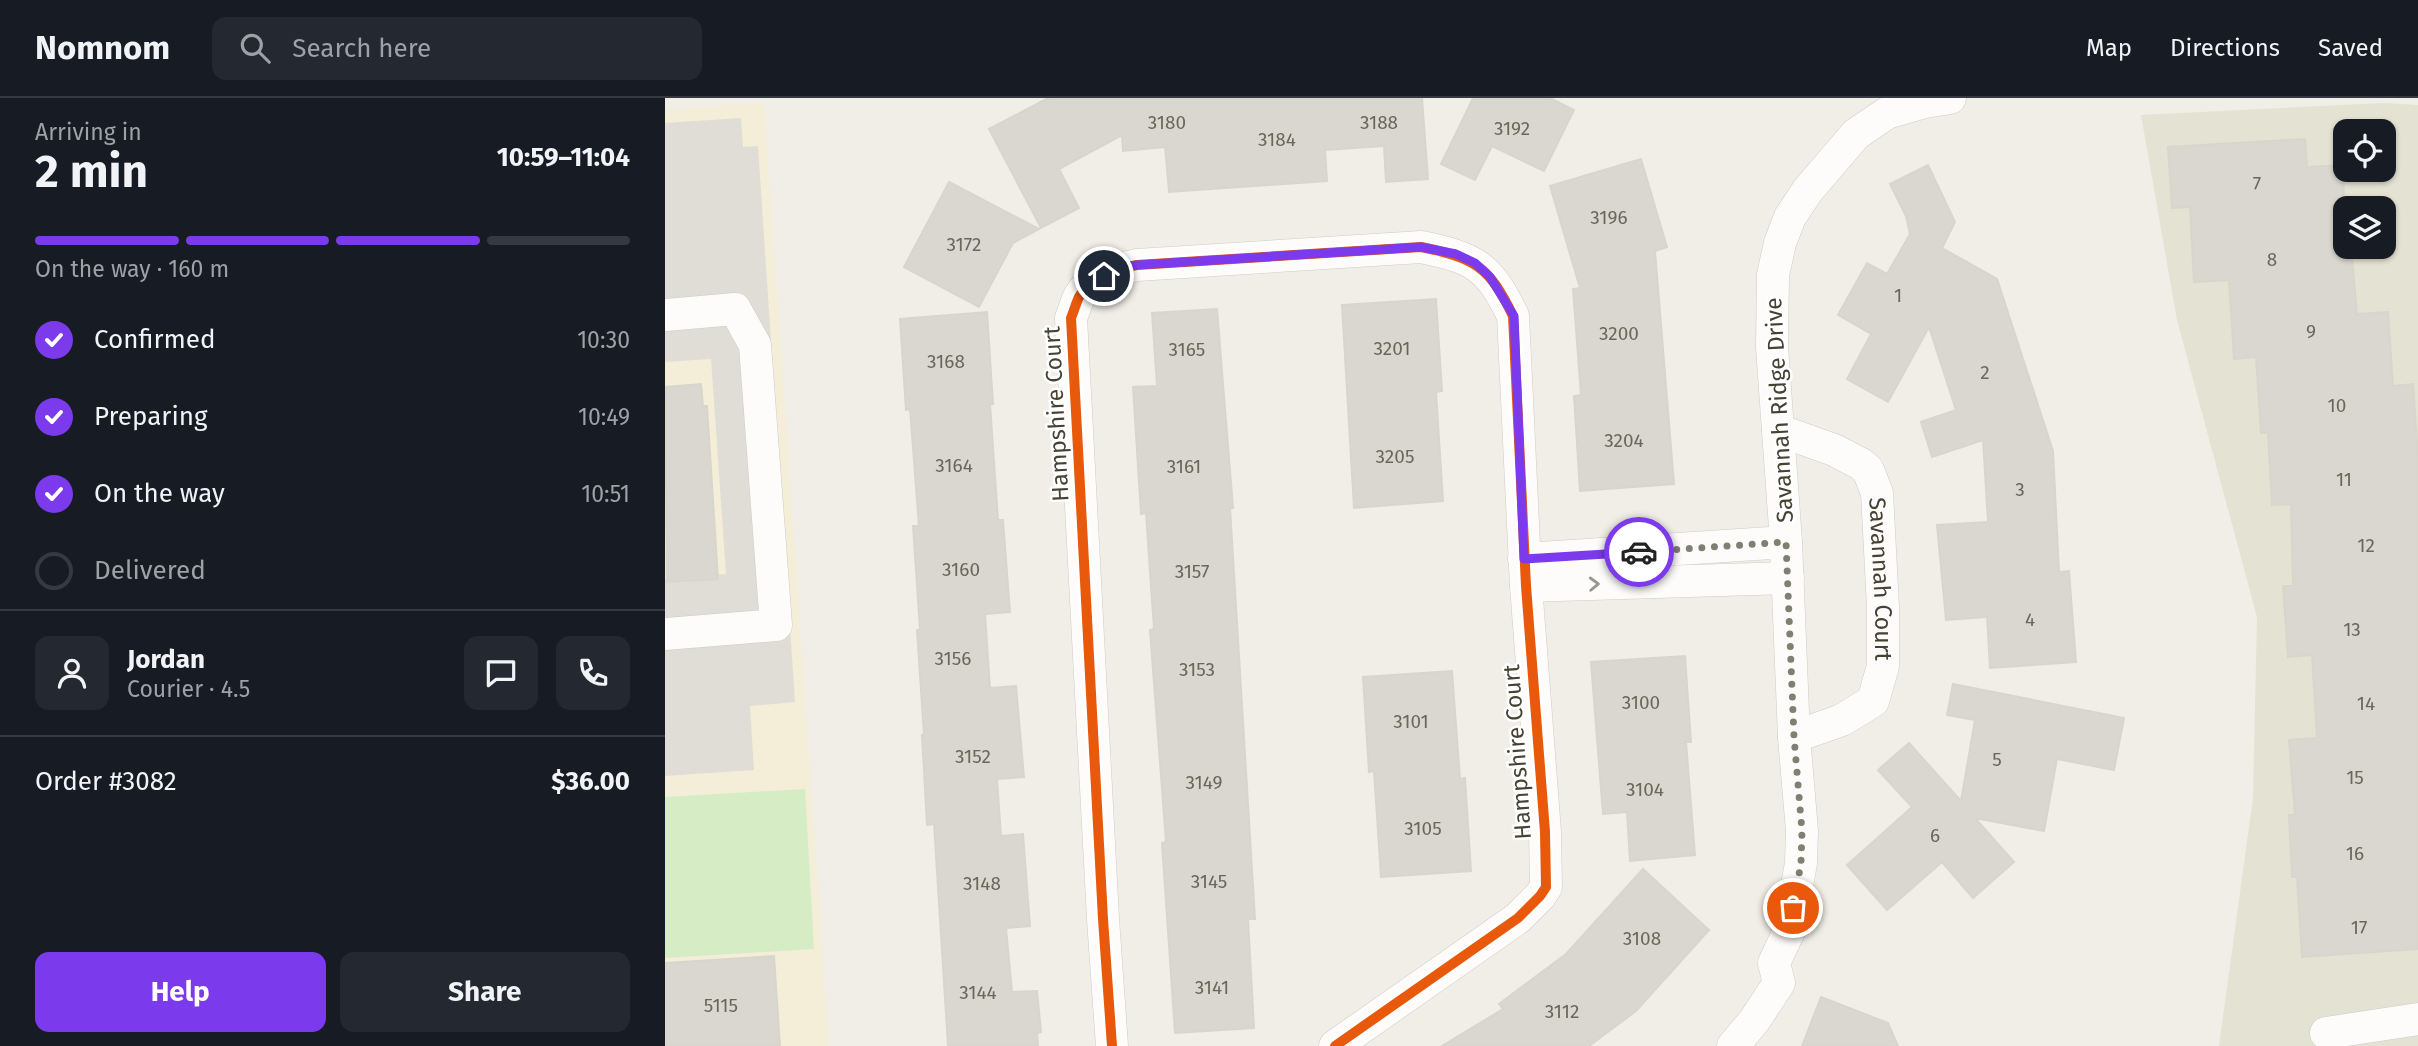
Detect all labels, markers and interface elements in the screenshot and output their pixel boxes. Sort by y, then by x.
search box [212,17,702,80]
text: Nomnom [35,28,170,68]
icon: search [236,29,274,67]
text: Search here [292,33,431,64]
text: Map [2086,34,2132,62]
text: Directions [2170,34,2280,62]
text: Saved [2318,34,2383,62]
house number: 3180 [1148,111,1186,134]
house number: 3188 [1360,111,1398,134]
house number: 3192 [1494,117,1530,140]
text: Arriving in [35,118,142,146]
map controls [2333,119,2396,259]
button: locate [2333,119,2396,182]
house number: 3184 [1258,128,1296,151]
text: 10:59–11:04 [497,142,630,173]
text: 2 min [35,144,148,199]
house number: 7 [2253,172,2261,195]
button: layers [2333,196,2396,259]
house number: 3196 [1590,206,1628,229]
house number: 3172 [947,233,981,256]
pin [1074,246,1134,306]
house number: 8 [2267,248,2277,271]
text: On the way · 160 m [35,255,229,283]
icon: home [1085,257,1123,295]
house number: 1 [1894,284,1902,307]
street label: Savannah Ridge Drive [1759,297,1799,523]
house number: 9 [2306,320,2316,343]
icon: check [35,321,73,359]
house number: 3200 [1599,322,1639,345]
text: Confirmed [94,324,215,355]
street label: Hampshire Court [1037,325,1075,502]
text: 10:30 [577,326,630,354]
house number: 3201 [1373,337,1411,360]
house number: 3165 [1169,338,1205,361]
house number: 3168 [927,350,965,373]
house number: 2 [1980,361,1990,384]
house number: 10 [2328,394,2346,417]
icon: check [35,398,73,436]
text: Preparing [94,401,207,432]
text: 10:49 [578,403,630,431]
house number: 3204 [1604,429,1644,452]
house number: 3205 [1376,445,1414,468]
house number: 3164 [935,454,973,477]
house number: 3161 [1167,455,1201,478]
house number: 11 [2336,468,2352,491]
icon: check [35,475,73,513]
text: On the way [94,478,225,509]
house number: 3 [2015,478,2025,501]
text: 10:51 [581,480,630,508]
street label: Savannah Court [1863,497,1897,662]
courier [1604,517,1674,587]
icon: car [1620,533,1658,571]
house number: 12 [2357,534,2375,557]
text: Delivered [94,555,206,586]
house number: 3160 [942,558,980,581]
house number: 3157 [1175,560,1209,583]
one-way arrow [1589,577,1600,592]
house number: 4 [2025,608,2035,631]
house number: 13 [2343,618,2361,641]
button: person [35,636,109,710]
button: chat [464,636,538,710]
button: phone [556,636,630,710]
text: Jordan [127,644,205,675]
house number: 3156 [935,647,971,670]
house number: 3153 [1179,658,1215,681]
street label: Hampshire Court [1497,663,1537,840]
text: Courier · 4.5 [127,675,250,703]
house number: 3100 [1622,691,1660,714]
house number: 14 [2357,692,2375,715]
house number: 3101 [1393,710,1429,733]
house number: 3152 [955,745,991,768]
house number: 5 [1992,748,2002,771]
text: Order #3082 [35,766,177,797]
text: $36.00 [551,766,630,797]
house number: 15 [2346,766,2364,789]
house number: 3149 [1186,771,1222,794]
house number: 3104 [1626,778,1664,801]
house number: 3105 [1404,817,1442,840]
house number: 6 [1930,824,1940,847]
house number: 16 [2346,842,2364,865]
house number: 3145 [1191,870,1227,893]
house number: 3148 [963,872,1001,895]
pin [1763,878,1823,938]
icon: bag [1774,889,1812,927]
house number: 17 [2351,916,2367,939]
house number: 3108 [1623,927,1661,950]
button: Help [35,952,326,1032]
button: Share [340,952,630,1032]
house number: 3141 [1195,976,1229,999]
house number: 3144 [959,981,997,1004]
house number: 5115 [704,994,738,1017]
house number: 3112 [1545,1000,1579,1023]

